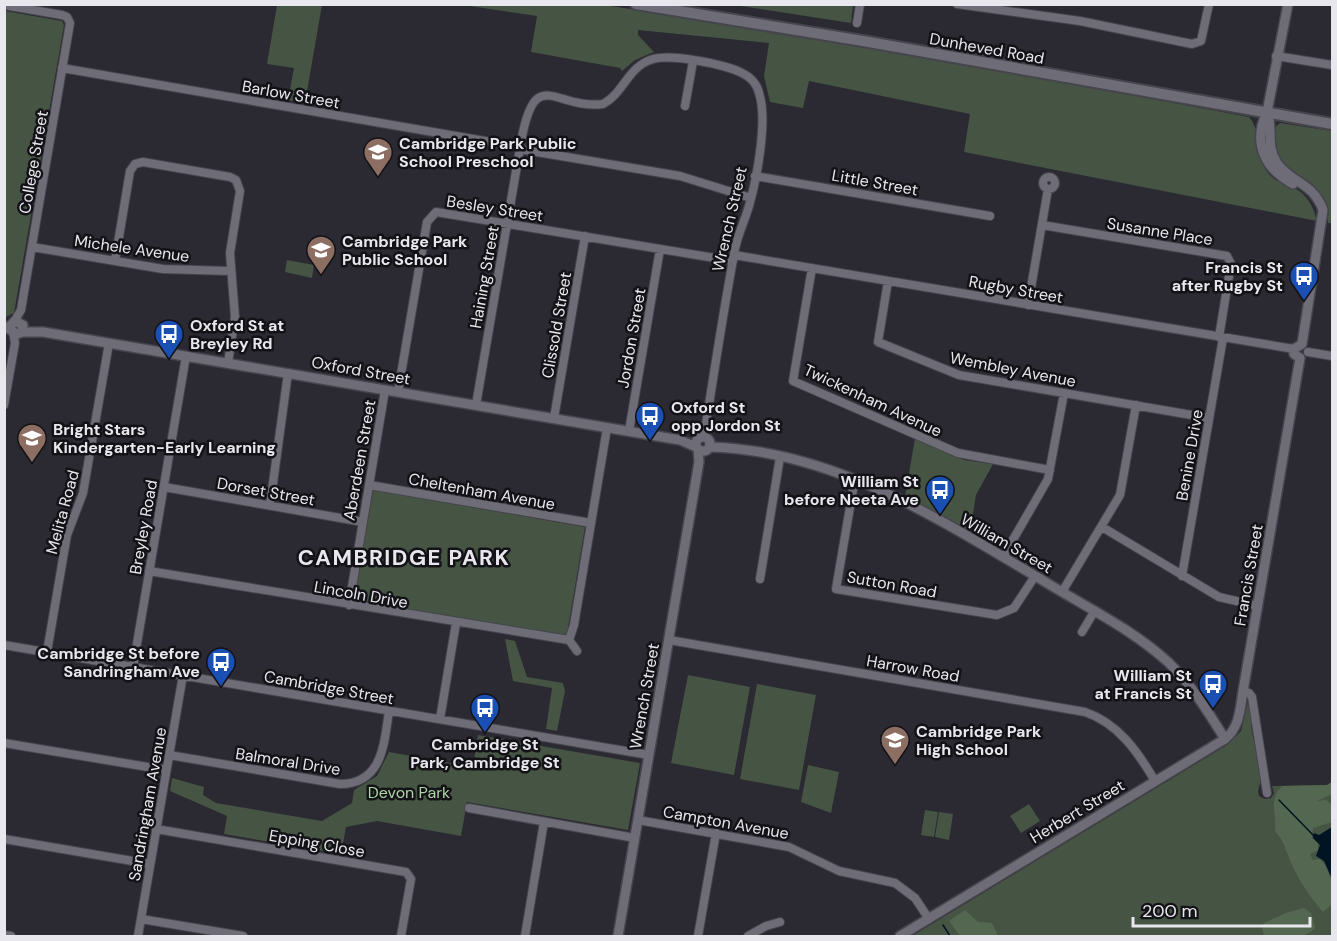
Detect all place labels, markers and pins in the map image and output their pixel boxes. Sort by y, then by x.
place label: Cambridge Park Public School Preschool [399,133,577,172]
school or university icon: Cambridge Park Public School Preschool [362,136,394,178]
place label: Cambridge Park Public School [342,231,468,270]
school or university icon: Cambridge Park Public School [305,234,337,276]
place label: Francis St after Rugby St [1172,257,1283,296]
bus stop icon: Francis St after Rugby St [1288,260,1320,302]
place label: Oxford St at Breyley Rd [190,315,284,354]
bus stop icon: Oxford St at Breyley Rd [153,318,185,360]
place label: Oxford St opp Jordon St [671,397,781,436]
bus stop icon: Oxford St opp Jordon St [634,400,666,442]
place label: Bright Stars Kindergarten-Early Learning [53,419,276,458]
school or university icon: Bright Stars Kindergarten-Early Learning [16,422,48,464]
place label: William St before Neeta Ave [784,471,919,510]
bus stop icon: William St before Neeta Ave [924,474,956,516]
place label: Cambridge St before Sandringham Ave [37,643,200,682]
bus stop icon: Cambridge St before Sandringham Ave [205,646,237,688]
place label: William St at Francis St [1094,665,1192,704]
bus stop icon: William St at Francis St [1197,668,1229,710]
bus stop icon: Cambridge St Park, Cambridge St [469,692,501,734]
place label: Cambridge Park High School [916,721,1042,760]
school or university icon: Cambridge Park High School [879,724,911,766]
place label: Cambridge St Park, Cambridge St [410,734,560,773]

